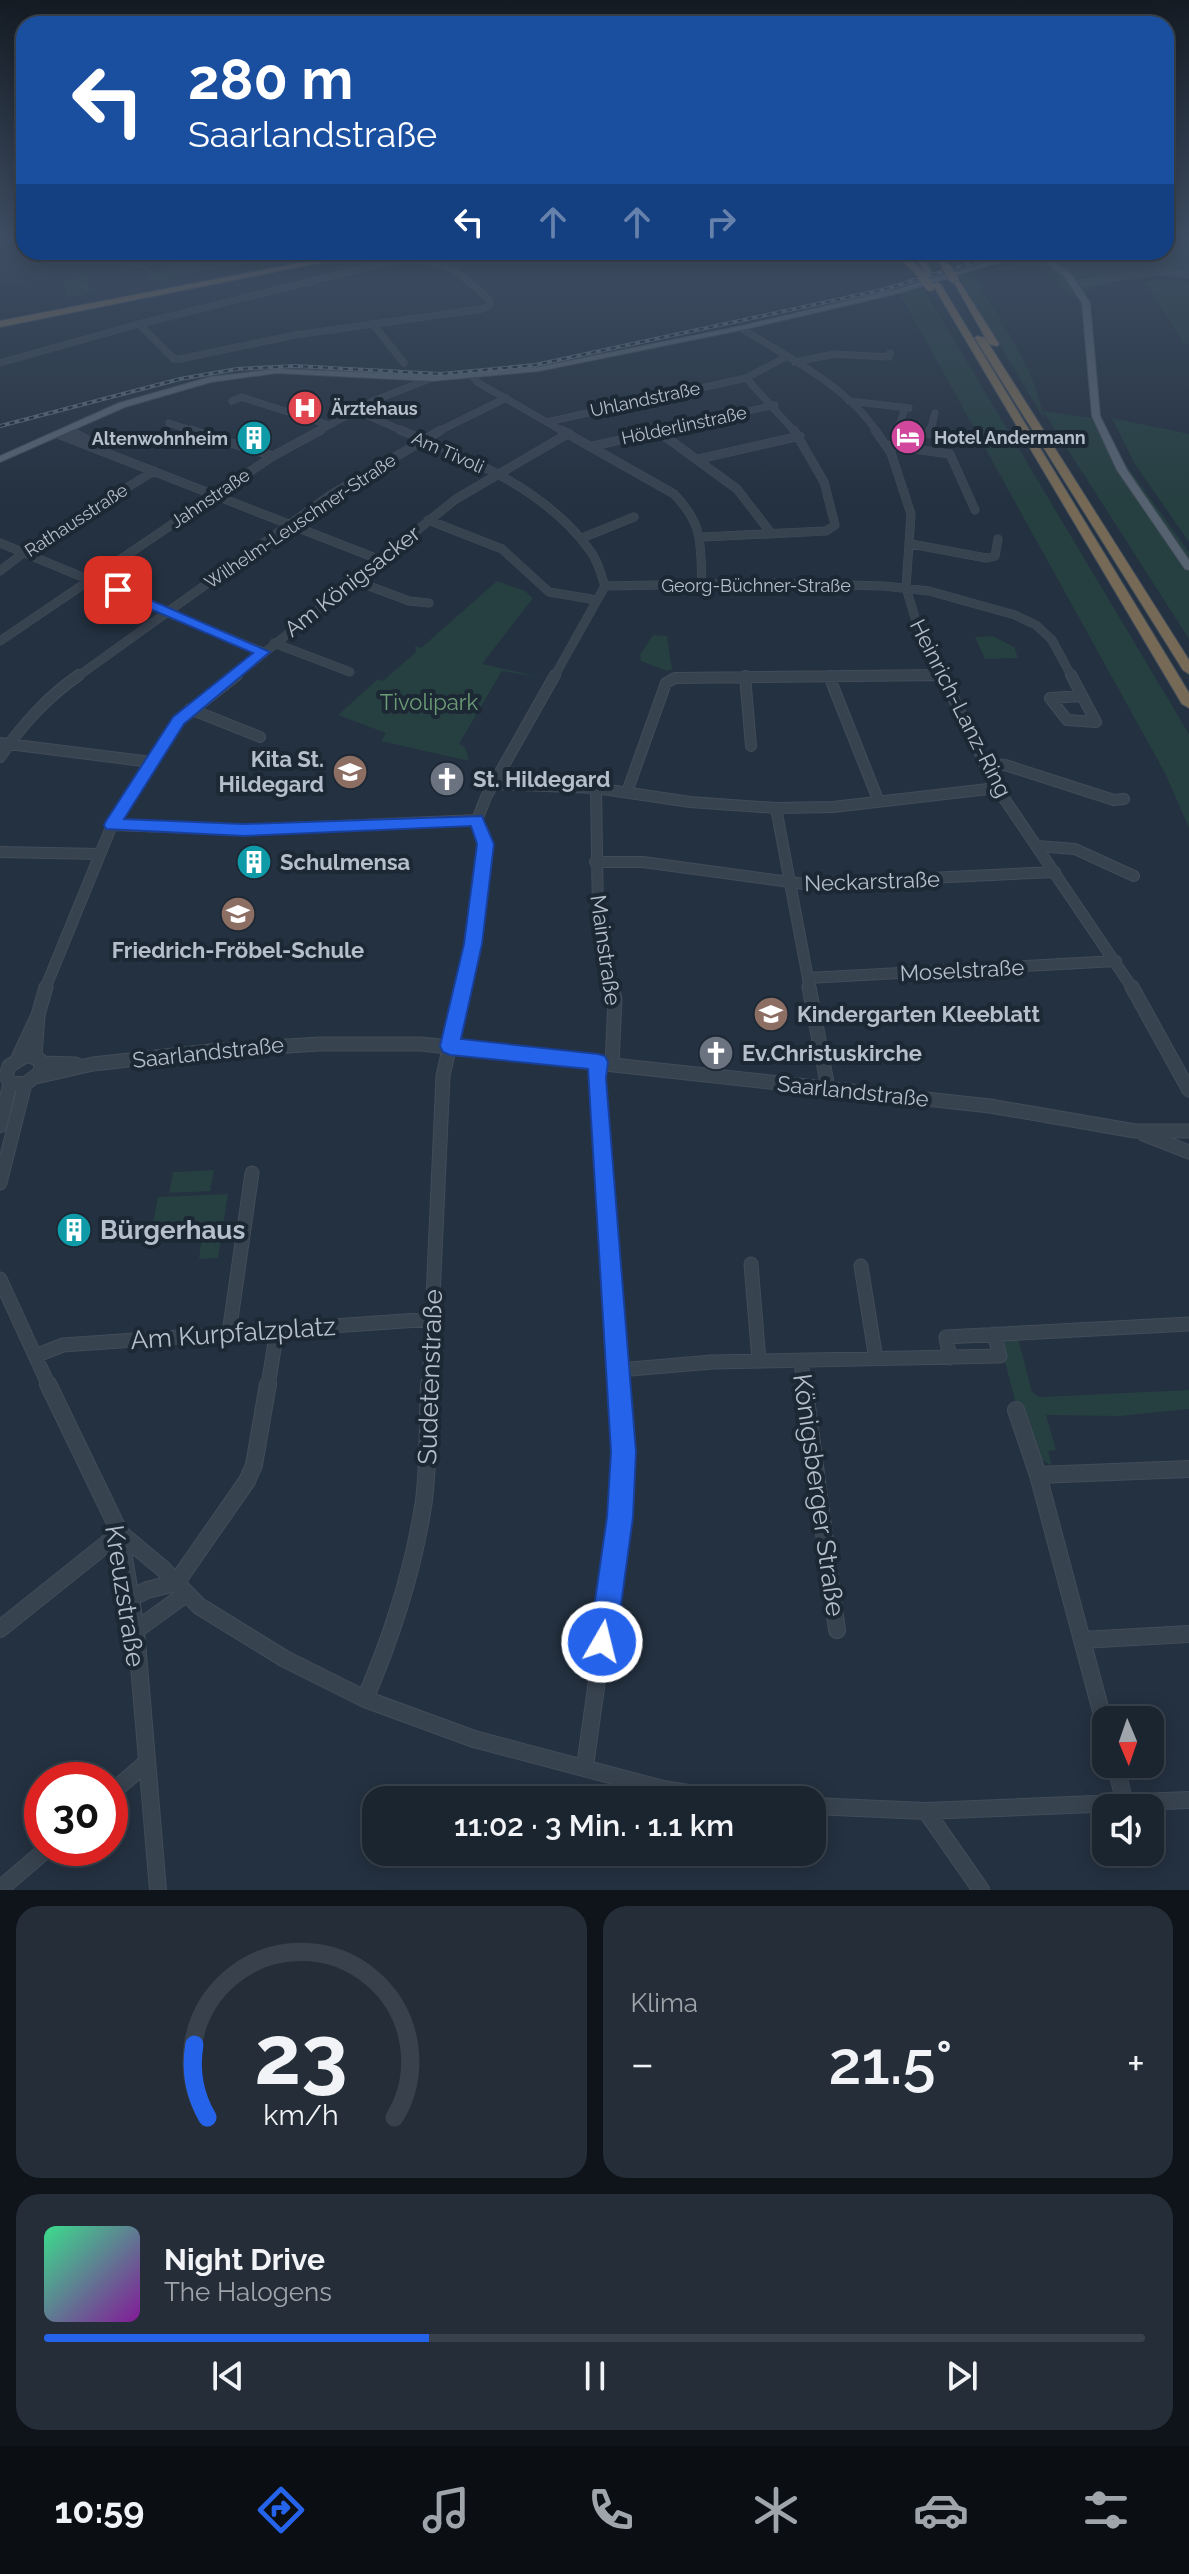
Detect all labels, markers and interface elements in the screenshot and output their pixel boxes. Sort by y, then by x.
text: 280 m [188,46,353,112]
icon: left [56,48,160,152]
text: Saarlandstraße [188,113,437,155]
icon: left [447,200,491,244]
icon: ahead [531,200,575,244]
icon: ahead [615,200,659,244]
icon: right [699,200,743,244]
street label: Uhlandstraße [588,377,702,421]
hospital icon: Ärztehaus [286,389,324,427]
place label: Ärztehaus [331,398,418,419]
street label: Hölderlinstraße [619,401,749,449]
hotel icon: Hotel Andermann [889,418,927,456]
building icon: Altenwohnheim [235,419,273,457]
street label: Am Tivoli [409,427,487,477]
place label: Hotel Andermann [934,427,1086,448]
place label: Altenwohnheim [92,428,228,449]
street label: Wilhelm-Leuschner-Straße [200,449,400,593]
street label: Jahnstraße [167,464,254,532]
street label: Rathausstraße [21,479,132,561]
street label: Am Königsacker [279,520,425,642]
pin [84,556,152,624]
icon: arrive [96,568,140,612]
street label: Georg-Büchner-Straße [661,575,851,596]
street label: Heinrich-Lanz-Ring [905,615,1017,801]
park label: Tivolipark [380,689,479,715]
place label: Kita St. Hildegard [218,746,324,797]
school or university icon: Kita St. Hildegard [331,753,369,791]
church icon: St. Hildegard [428,760,466,798]
place label: St. Hildegard [473,766,610,792]
building icon: Schulmensa [235,843,273,881]
place label: Schulmensa [280,849,410,875]
street label: Neckarstraße [804,866,940,896]
street label: Mainstraße [585,893,627,1007]
school or university icon: Friedrich-Fröbel-Schule [219,895,257,933]
place label: Friedrich-Fröbel-Schule [112,937,364,963]
street label: Moselstraße [899,954,1025,986]
school or university icon: Kindergarten Kleeblatt [752,995,790,1033]
place label: Kindergarten Kleeblatt [797,1001,1040,1027]
street label: Saarlandstraße [131,1031,285,1073]
church icon: Ev.Christuskirche [697,1034,735,1072]
place label: Ev.Christuskirche [742,1040,922,1066]
street label: Saarlandstraße [776,1070,930,1112]
building icon: Bürgerhaus [55,1211,93,1249]
place label: Bürgerhaus [100,1215,245,1245]
street label: Sudetenstraße [412,1289,448,1465]
street label: Am Kurpfalzplatz [129,1311,337,1355]
street label: Königsberger Straße [787,1372,851,1618]
street label: Kreuzstraße [99,1523,151,1669]
position arrow [560,1600,644,1684]
north arrow [1092,1706,1164,1778]
map controls [1092,1706,1164,1866]
speed limit sign: 30 [24,1762,128,1866]
button: sound [1092,1794,1164,1866]
text: 11:02 · 3 Min. · 1.1 km [454,1808,734,1843]
text: Klima [631,1988,698,2018]
text: 23 [255,2006,348,2103]
text: 21.5° [829,2028,952,2098]
text: − [631,2038,654,2089]
text: + [1127,2038,1145,2089]
text: km/h [264,2098,339,2132]
text: Night Drive [164,2242,325,2277]
text: The Halogens [164,2277,332,2307]
icon: previous [206,2354,250,2398]
icon: pause [573,2354,617,2398]
icon: next [940,2354,984,2398]
icon: directions [253,2482,309,2538]
icon: music [418,2482,474,2538]
icon: phone [583,2482,639,2538]
icon: climate [748,2482,804,2538]
icon: car [913,2482,969,2538]
icon: filters [1078,2482,1134,2538]
text: 10:59 [55,2489,144,2531]

